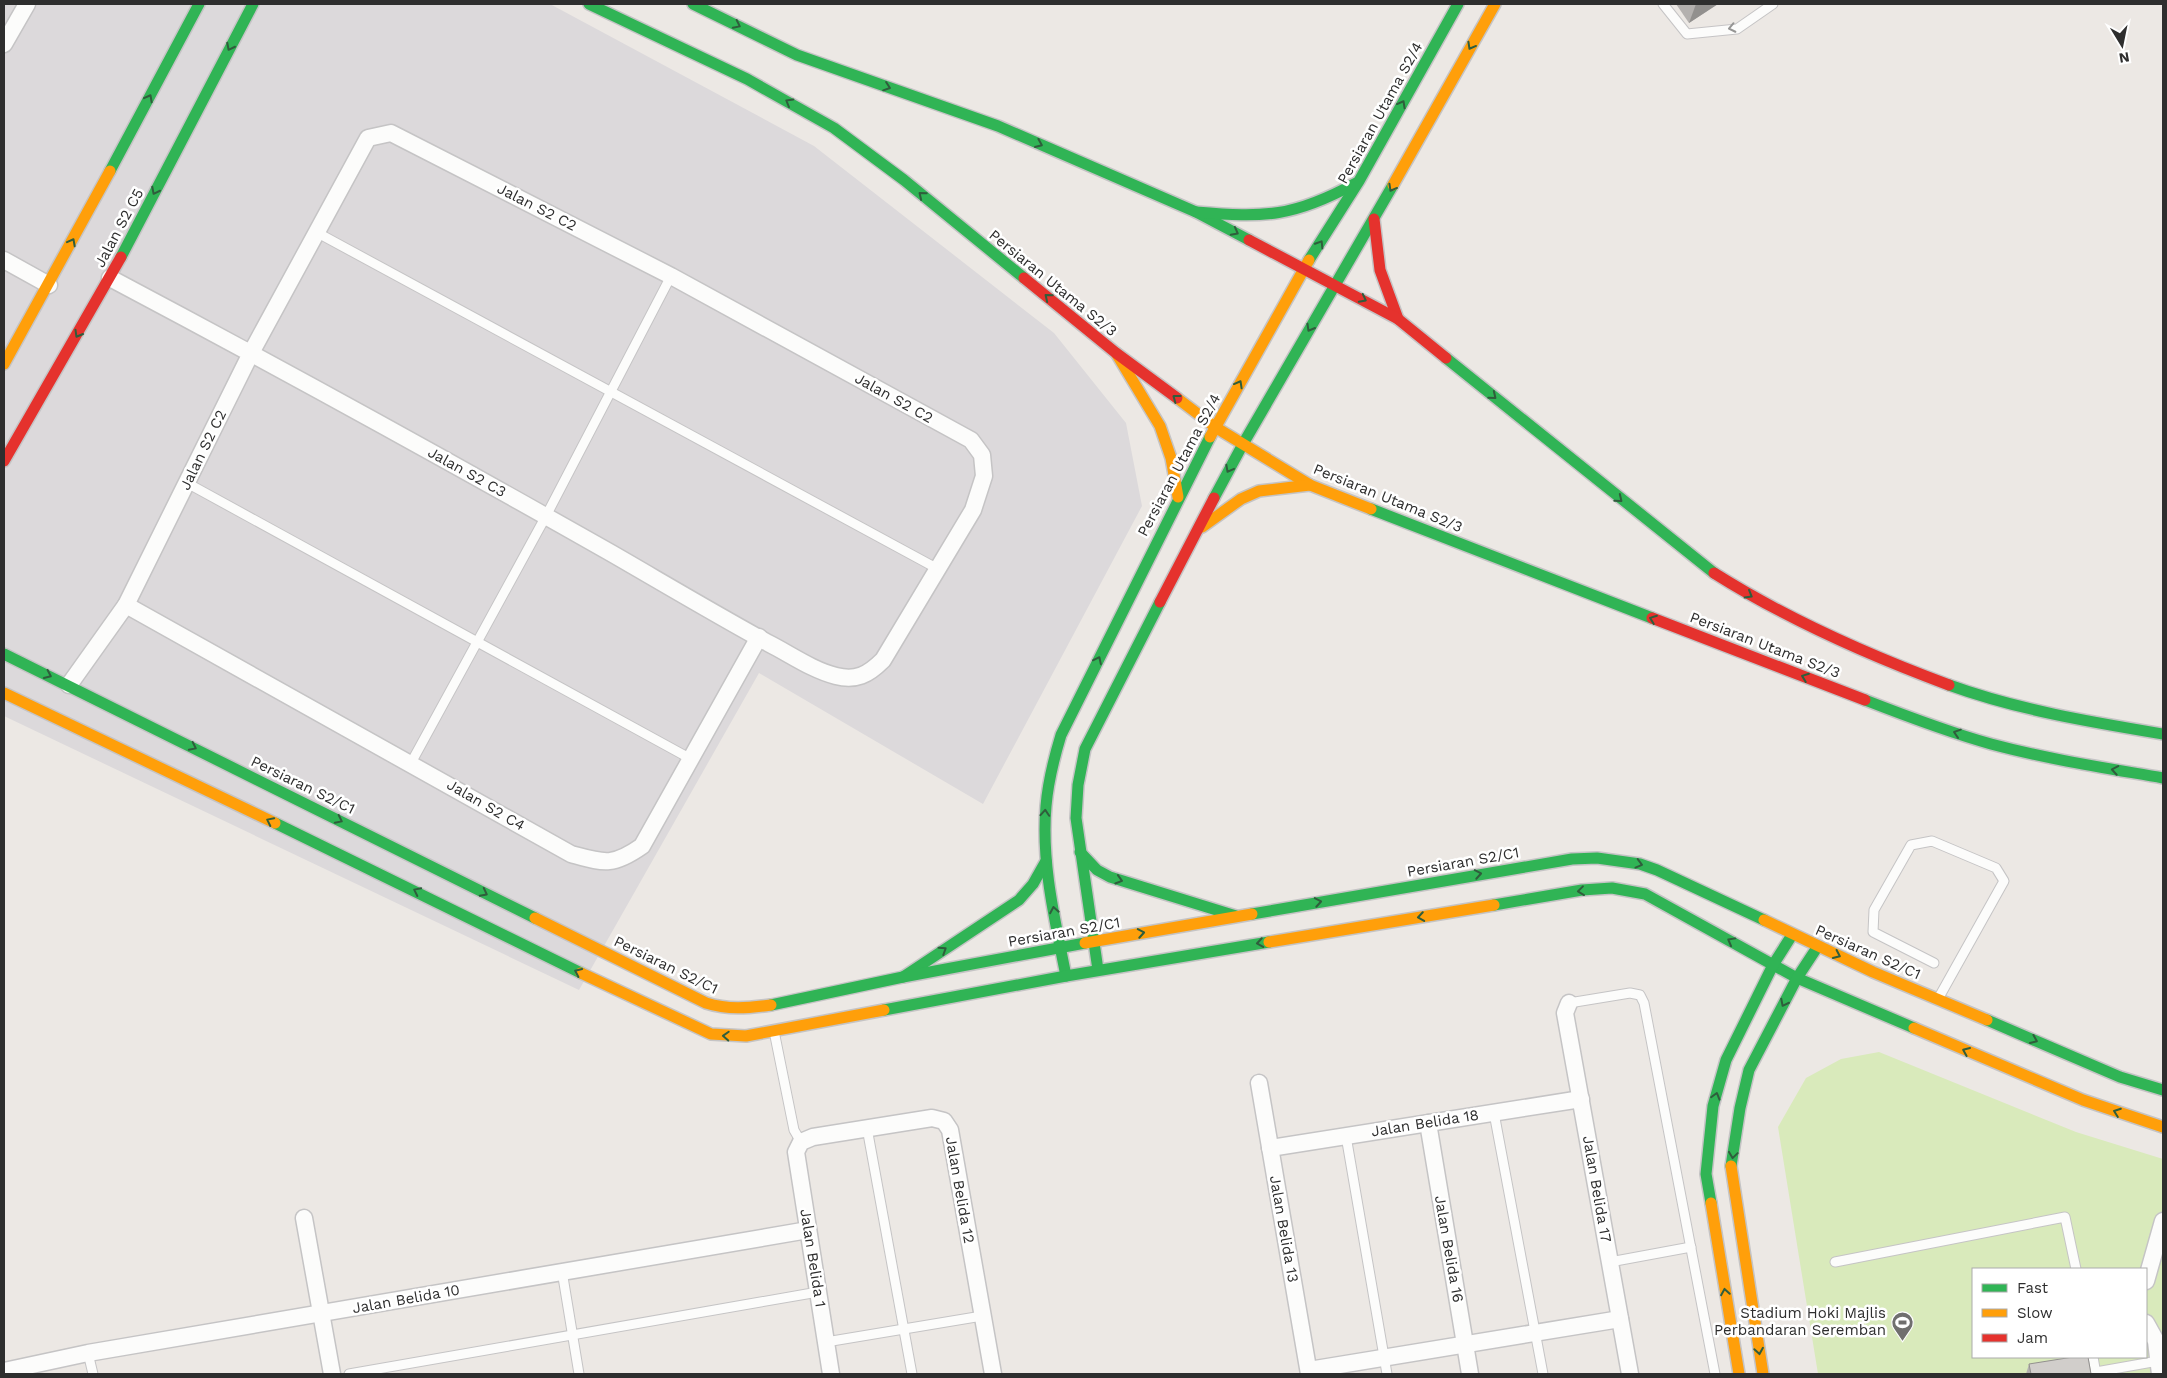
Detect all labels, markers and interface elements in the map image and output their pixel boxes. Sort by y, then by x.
one-way arrow [732,19,741,30]
north arrow [2097,20,2147,70]
one-way arrow [1727,23,1736,33]
street label: Persiaran Utama S2/4 [1334,39,1426,187]
one-way arrow [1468,41,1478,50]
one-way arrow [226,42,236,51]
text: N [2118,49,2131,67]
one-way arrow [882,81,891,91]
one-way arrow [143,95,153,104]
one-way arrow [785,99,794,109]
one-way arrow [1396,100,1406,109]
one-way arrow [1034,137,1043,148]
street label: Jalan S2 C2 [494,179,580,235]
one-way arrow [1388,182,1398,191]
street label: Jalan S2 C5 [91,186,147,270]
one-way arrow [151,186,161,195]
one-way arrow [919,192,928,200]
street label: Persiaran Utama S2/3 [985,226,1121,340]
one-way arrow [1230,226,1239,236]
one-way arrow [66,238,76,247]
one-way arrow [1314,240,1323,249]
one-way arrow [1358,293,1367,303]
one-way arrow [1045,295,1054,303]
one-way arrow [1306,323,1316,332]
one-way arrow [74,329,84,338]
street label: Jalan S2 C2 [852,369,936,427]
one-way arrow [1233,381,1243,390]
street label: Persiaran Utama S2/4 [1134,391,1224,539]
one-way arrow [1487,391,1496,399]
one-way arrow [1173,395,1182,403]
street label: Jalan S2 C2 [176,407,230,493]
street label: Jalan S2 C3 [425,443,509,501]
street label: Persiaran Utama S2/3 [1311,460,1465,536]
one-way arrow [1226,464,1236,473]
one-way arrow [1613,493,1622,501]
one-way arrow [1744,589,1753,599]
street label: Persiaran Utama S2/3 [1687,608,1843,682]
one-way arrow [1649,614,1658,625]
one-way arrow [1091,657,1101,666]
one-way arrow [43,669,52,680]
one-way arrow [1801,673,1809,683]
one-way arrow [1953,729,1962,739]
one-way arrow [188,741,197,751]
street label: Persiaran S2/C1 [248,752,358,818]
one-way arrow [2111,765,2120,775]
street label: Jalan S2 C4 [444,775,528,835]
one-way arrow [1040,808,1051,816]
one-way arrow [334,814,343,824]
one-way arrow [266,817,275,827]
street label: Persiaran S2/C1 [1406,843,1520,881]
one-way arrow [1634,858,1643,869]
one-way arrow [1474,870,1482,880]
one-way arrow [1114,874,1123,884]
one-way arrow [1577,885,1585,896]
one-way arrow [479,886,488,897]
one-way arrow [413,887,422,897]
one-way arrow [1314,898,1322,908]
one-way arrow [1050,906,1060,915]
one-way arrow [1416,911,1425,921]
street label: Persiaran S2/C1 [1007,913,1121,951]
street label: Persiaran S2/C1 [1813,921,1923,983]
one-way arrow [1136,929,1145,939]
street label: Persiaran S2/C1 [611,932,721,998]
one-way arrow [1727,937,1736,947]
one-way arrow [1256,938,1265,948]
one-way arrow [938,947,947,956]
one-way arrow [1832,949,1841,959]
one-way arrow [574,967,583,978]
one-way arrow [1780,998,1790,1007]
one-way arrow [722,1030,730,1041]
one-way arrow [2029,1034,2038,1045]
one-way arrow [1962,1047,1971,1058]
one-way arrow [1710,1092,1721,1101]
street label: Jalan Belida 18 [1370,1106,1480,1140]
one-way arrow [2113,1108,2122,1118]
street label: Jalan Belida 17 [1579,1134,1615,1244]
street label: Jalan Belida 12 [942,1135,978,1245]
one-way arrow [1728,1151,1738,1160]
street label: Jalan Belida 13 [1266,1174,1302,1284]
street label: Jalan Belida 16 [1431,1194,1467,1304]
street label: Jalan Belida 1 [796,1207,830,1309]
legend [1972,1268,2147,1358]
text: Fast [2017,1279,2049,1297]
street label: Jalan Belida 10 [351,1281,461,1317]
one-way arrow [1721,1287,1731,1296]
place label: Stadium Hoki Majlis Perbandaran Seremban [1714,1304,1886,1339]
text: Slow [2017,1304,2053,1322]
sports icon: Stadium Hoki Majlis Perbandaran Seremban [1890,1310,1914,1341]
text: Jam [2017,1329,2048,1347]
one-way arrow [1754,1346,1764,1355]

